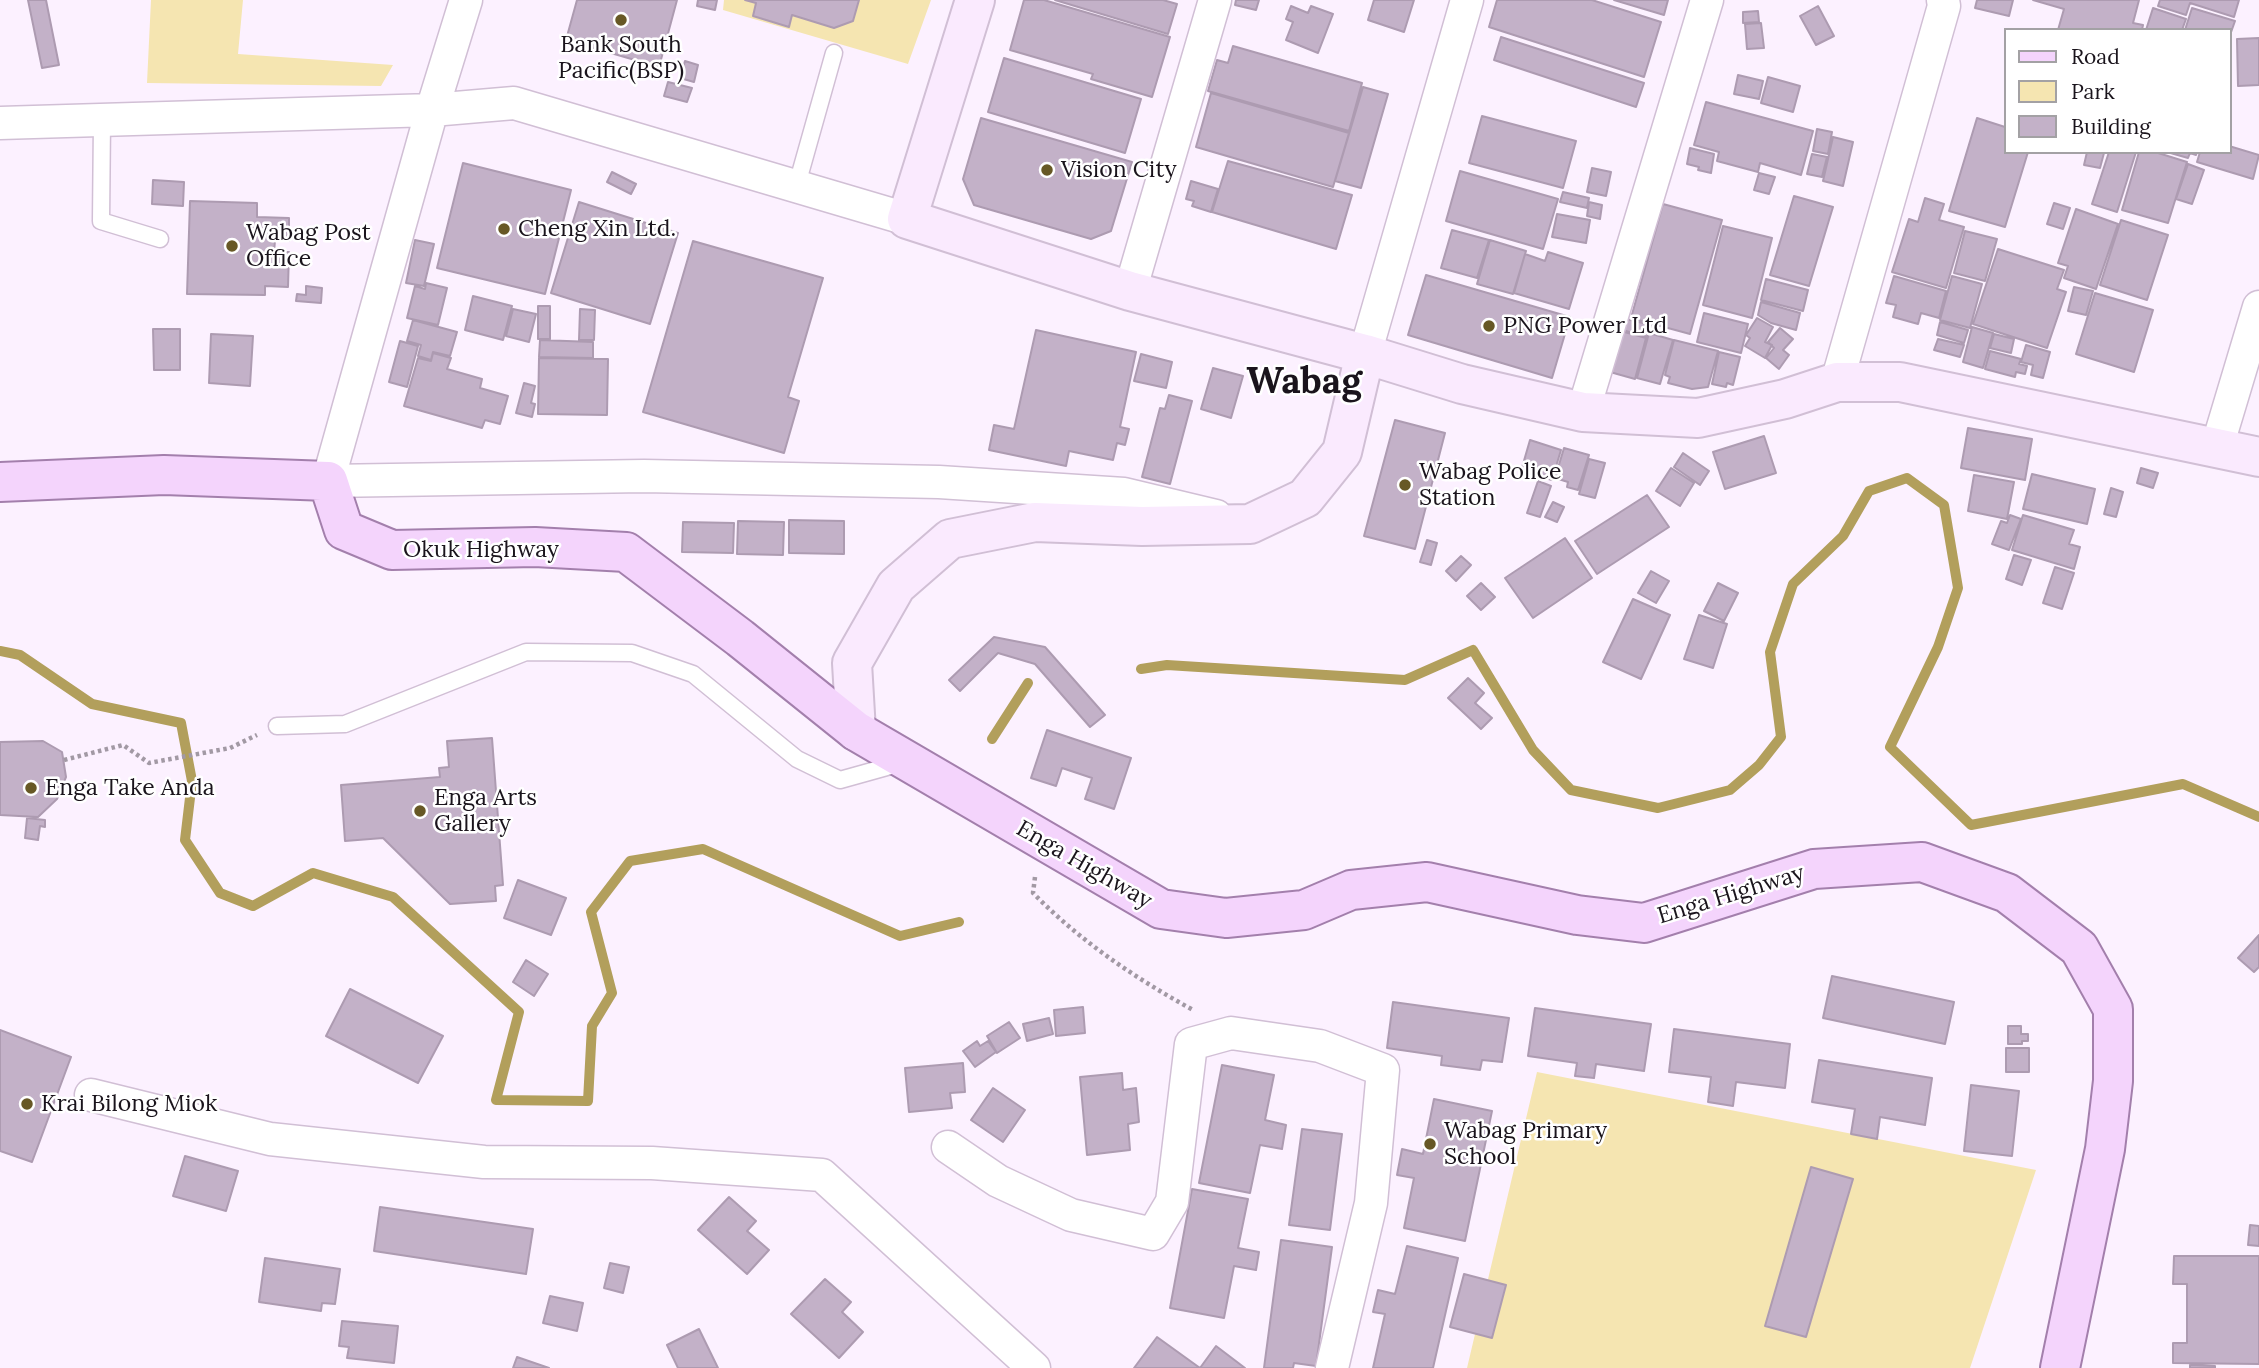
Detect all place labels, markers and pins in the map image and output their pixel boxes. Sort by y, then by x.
marker: Bank South Pacific(BSP) [613,12,629,28]
place label: Bank South Pacific(BSP) [558,31,684,85]
place label: Vision City [1061,156,1177,184]
marker: Vision City [1039,162,1055,178]
place label: Cheng Xin Ltd. [518,215,676,243]
place label: Wabag Post Office [246,219,371,273]
marker: Cheng Xin Ltd. [496,221,512,237]
marker: Wabag Post Office [224,238,240,254]
place label: PNG Power Ltd [1503,312,1667,340]
marker: PNG Power Ltd [1481,318,1497,334]
place label: Wabag Police Station [1419,458,1561,512]
marker: Wabag Police Station [1397,477,1413,493]
place label: Enga Take Anda [45,774,215,802]
marker: Enga Take Anda [23,780,39,796]
place label: Enga Arts Gallery [434,784,537,838]
marker: Enga Arts Gallery [412,803,428,819]
place label: Krai Bilong Miok [41,1090,217,1118]
marker: Krai Bilong Miok [19,1096,35,1112]
place label: Wabag Primary School [1444,1117,1607,1171]
marker: Wabag Primary School [1422,1136,1438,1152]

